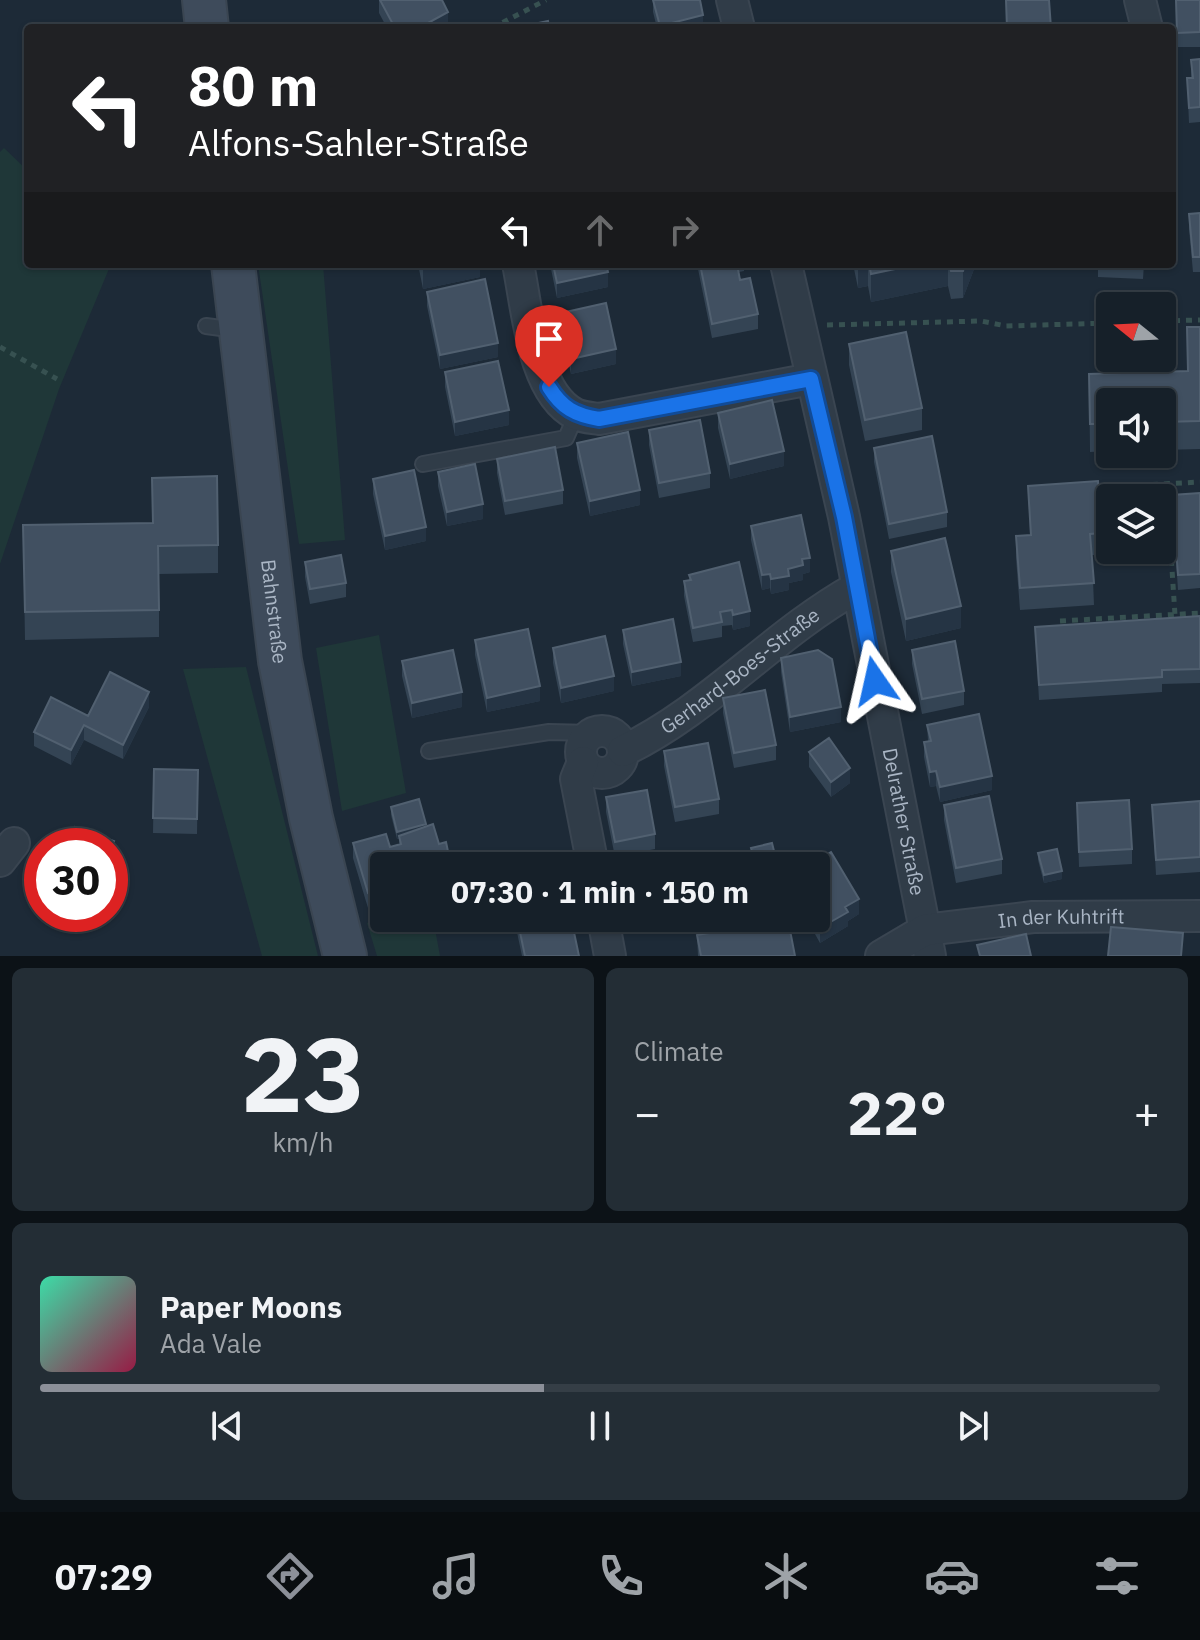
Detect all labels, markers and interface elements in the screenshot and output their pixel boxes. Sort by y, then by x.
text: 80 m [188,49,318,121]
icon: left [56,56,160,160]
text: Alfons-Sahler-Straße [188,119,529,166]
icon: left [494,208,538,252]
icon: ahead [578,208,622,252]
icon: right [662,208,706,252]
north arrow [1096,292,1176,372]
map controls [1096,292,1176,564]
pin [515,305,583,387]
icon: arrive [527,317,571,361]
button: sound [1096,388,1176,468]
button: layers [1096,484,1176,564]
street label: Bahnstraße [255,558,294,665]
street label: Gerhard-Boes-Straße [655,601,825,740]
position arrow [833,639,917,723]
street label: Delrather Straße [877,746,932,898]
speed limit sign: 30 [24,828,128,932]
text: 07:30 · 1 min · 150 m [451,872,749,911]
street label: In der Kuhtrift [996,902,1125,934]
text: 23 [241,1005,365,1141]
text: Climate [634,1034,724,1068]
text: 22° [847,1073,947,1152]
text: − [634,1084,660,1141]
text: + [1134,1084,1160,1141]
text: km/h [272,1125,334,1159]
text: Paper Moons [160,1287,342,1326]
text: Ada Vale [160,1326,262,1360]
icon: previous [205,1404,249,1448]
icon: pause [578,1404,622,1448]
icon: next [951,1404,995,1448]
icon: directions [262,1548,318,1604]
icon: music [428,1548,484,1604]
icon: phone [593,1548,649,1604]
icon: climate [758,1548,814,1604]
icon: car [924,1548,980,1604]
icon: filters [1089,1548,1145,1604]
text: 07:29 [55,1553,153,1600]

